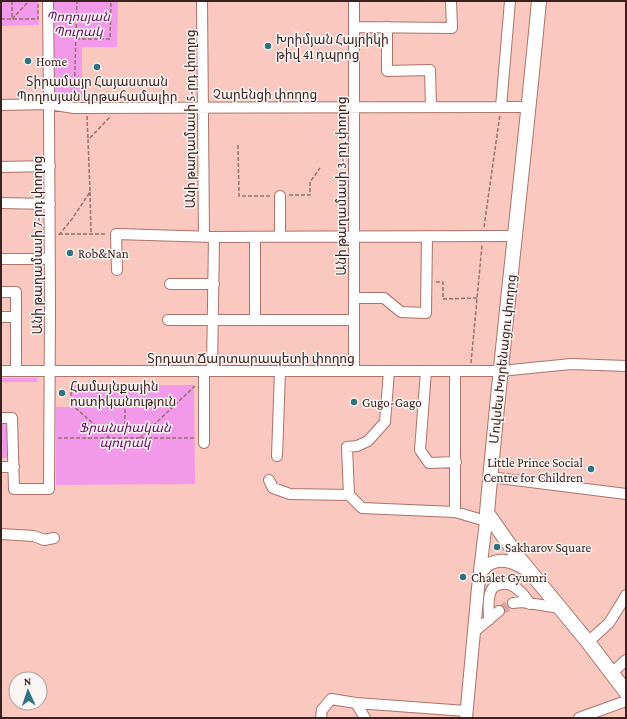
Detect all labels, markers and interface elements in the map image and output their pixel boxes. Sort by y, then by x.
park label: Պողոսյան Պուրակ [46,9,111,40]
street label: Անի թաղամասի 5-րդ փողոց [183,29,198,209]
place label: Խրիմյան Հայրիկի թիվ 41 դպրոց [276,32,389,62]
marker: Խրիմյան Հայրիկի թիվ 41 դպրոց [263,41,273,51]
place label: Home [36,54,67,69]
marker: Home [23,56,33,66]
marker: Տիրամայր Հայաստան Պողոսյան կրթահամալիր [92,62,102,72]
place label: Տիրամայր Հայաստան Պողոսյան կրթահամալիր [16,74,178,104]
street label: Չարենցի փողոց [213,87,317,102]
street label: Անի թաղամասի 3-րդ փողոց [334,96,349,276]
street label: Անի թաղամասի 7-րդ փողոց [30,156,45,334]
place label: Rob&Nan [78,246,129,261]
marker: Rob&Nan [65,248,75,258]
street label: Մովսես Խորենացու փողոց [486,274,519,444]
street label: Տրդատ Ճարտարապետի փողոց [147,351,355,366]
place label: Համայնքային ոստիկանություն [70,379,176,409]
marker: Համայնքային ոստիկանություն [57,388,67,398]
place label: Gugo-Gago [362,395,422,410]
marker: Gugo-Gago [349,397,359,407]
park label: Ֆրանսիական պուրակ [79,420,172,451]
place label: Little Prince Social Centre for Children [483,455,584,485]
marker: Little Prince Social Centre for Children [586,464,596,474]
place label: Sakharov Square [505,540,591,555]
marker: Sakharov Square [492,542,502,552]
place label: Chalet Gyumri [471,570,548,585]
marker: Chalet Gyumri [458,572,468,582]
north arrow [8,671,48,711]
text: N [23,675,32,687]

